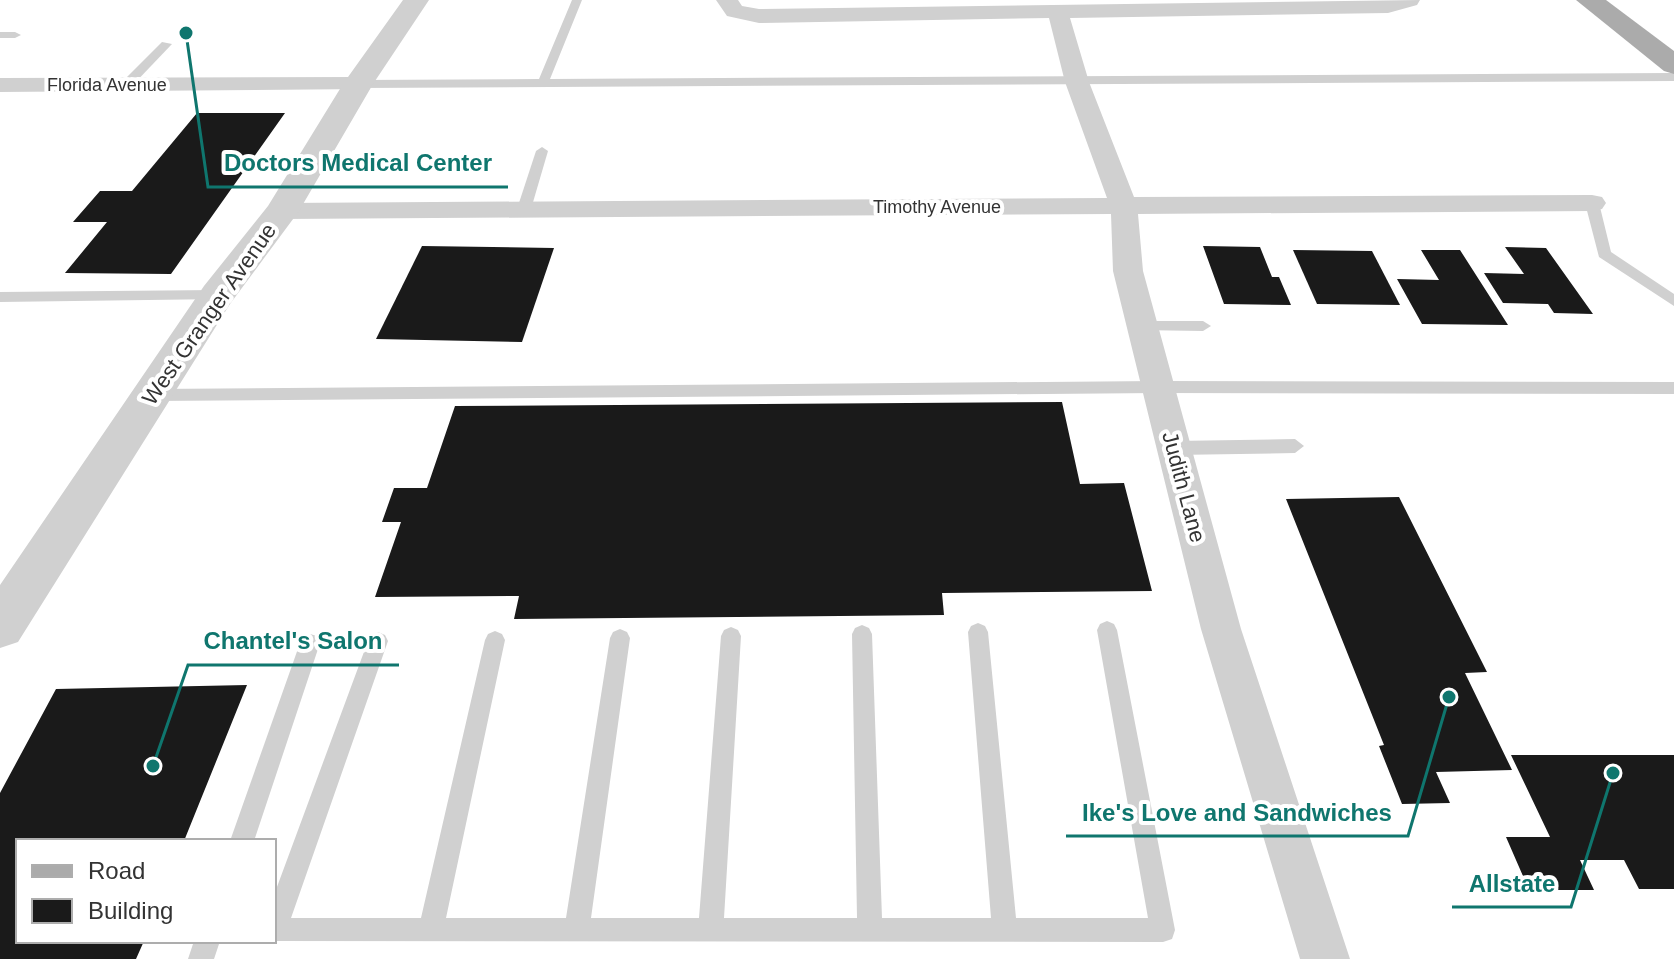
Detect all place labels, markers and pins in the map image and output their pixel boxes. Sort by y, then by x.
callout: Doctors Medical Center [208,139,508,187]
callout: Chantel's Salon [188,617,399,665]
callout: Ike's Love and Sandwiches [1066,788,1408,836]
callout: Allstate [1452,859,1571,907]

